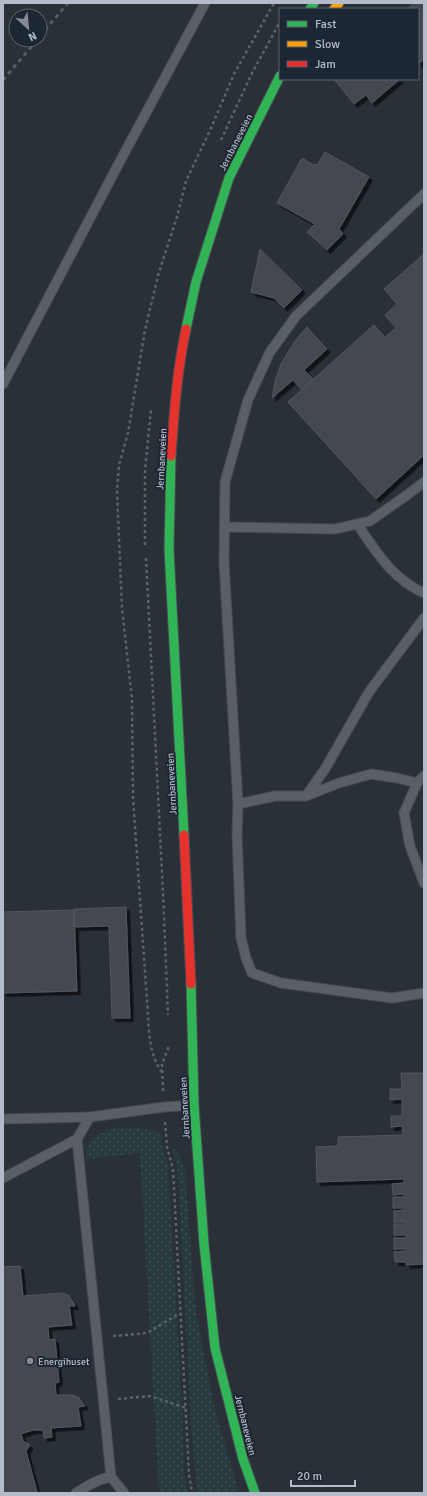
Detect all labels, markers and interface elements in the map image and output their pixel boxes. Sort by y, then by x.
north arrow [8,8,48,48]
legend [279,8,419,80]
text: Fast [315,17,336,32]
text: N [26,29,39,44]
text: Slow [315,37,340,52]
text: Jam [315,57,336,72]
street label: Jernbaneveien [216,112,255,173]
street label: Jernbaneveien [154,428,170,490]
street label: Jernbaneveien [164,753,180,815]
street label: Jernbaneveien [177,1077,193,1139]
marker: Energihuset [25,1356,35,1366]
place label: Energihuset [38,1356,90,1368]
street label: Jernbaneveien [232,1394,258,1457]
scale bar [291,1462,355,1488]
text: 20 m [297,1469,322,1484]

